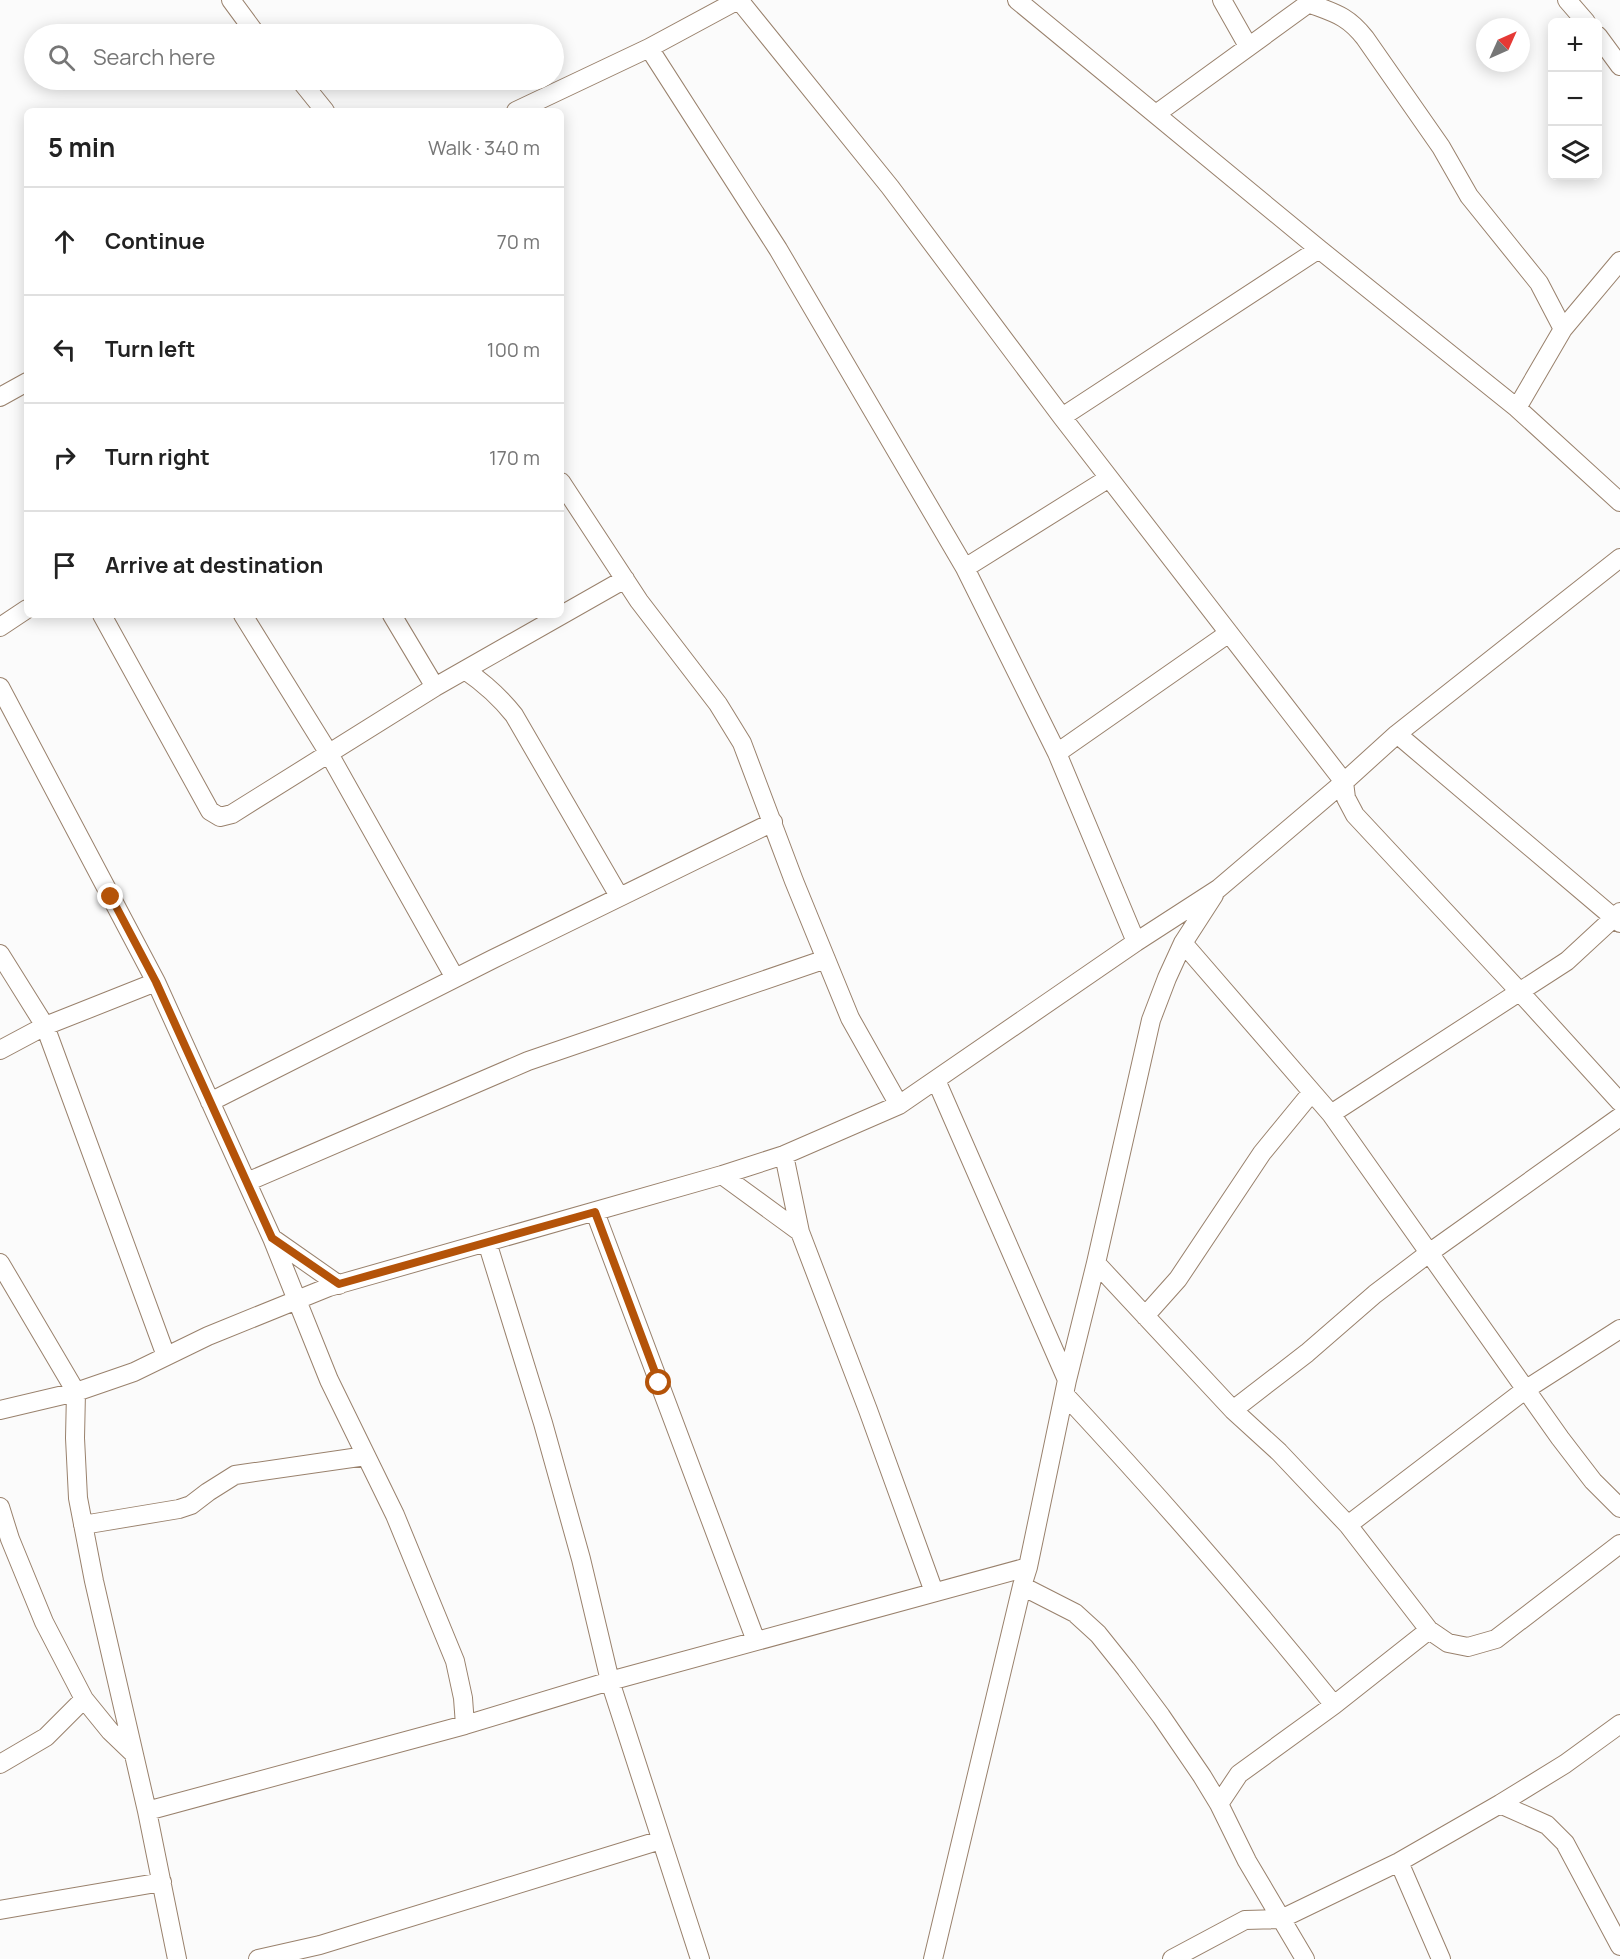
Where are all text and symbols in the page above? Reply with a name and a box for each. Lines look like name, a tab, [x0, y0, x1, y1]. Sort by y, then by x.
north arrow	[1476, 18, 1530, 72]
map controls	[1548, 18, 1602, 180]
button: +	[1548, 18, 1602, 72]
search box	[24, 24, 564, 90]
icon: search	[45, 41, 78, 74]
text: Search here	[93, 42, 215, 72]
button: −	[1548, 72, 1602, 126]
button: layers	[1548, 126, 1602, 180]
text: 5 min	[48, 129, 115, 165]
text: Walk · 340 m	[428, 134, 540, 161]
icon: ahead	[48, 225, 81, 258]
text: Continue	[105, 226, 205, 256]
text: 70 m	[497, 228, 540, 255]
icon: left	[48, 333, 81, 366]
text: Turn left	[105, 334, 195, 364]
text: 100 m	[487, 336, 540, 363]
icon: right	[48, 441, 81, 474]
text: Turn right	[105, 442, 210, 472]
text: 170 m	[489, 444, 540, 471]
icon: arrive	[48, 549, 81, 582]
text: Arrive at destination	[105, 550, 323, 580]
route end	[97, 883, 123, 909]
route start	[645, 1369, 671, 1395]

